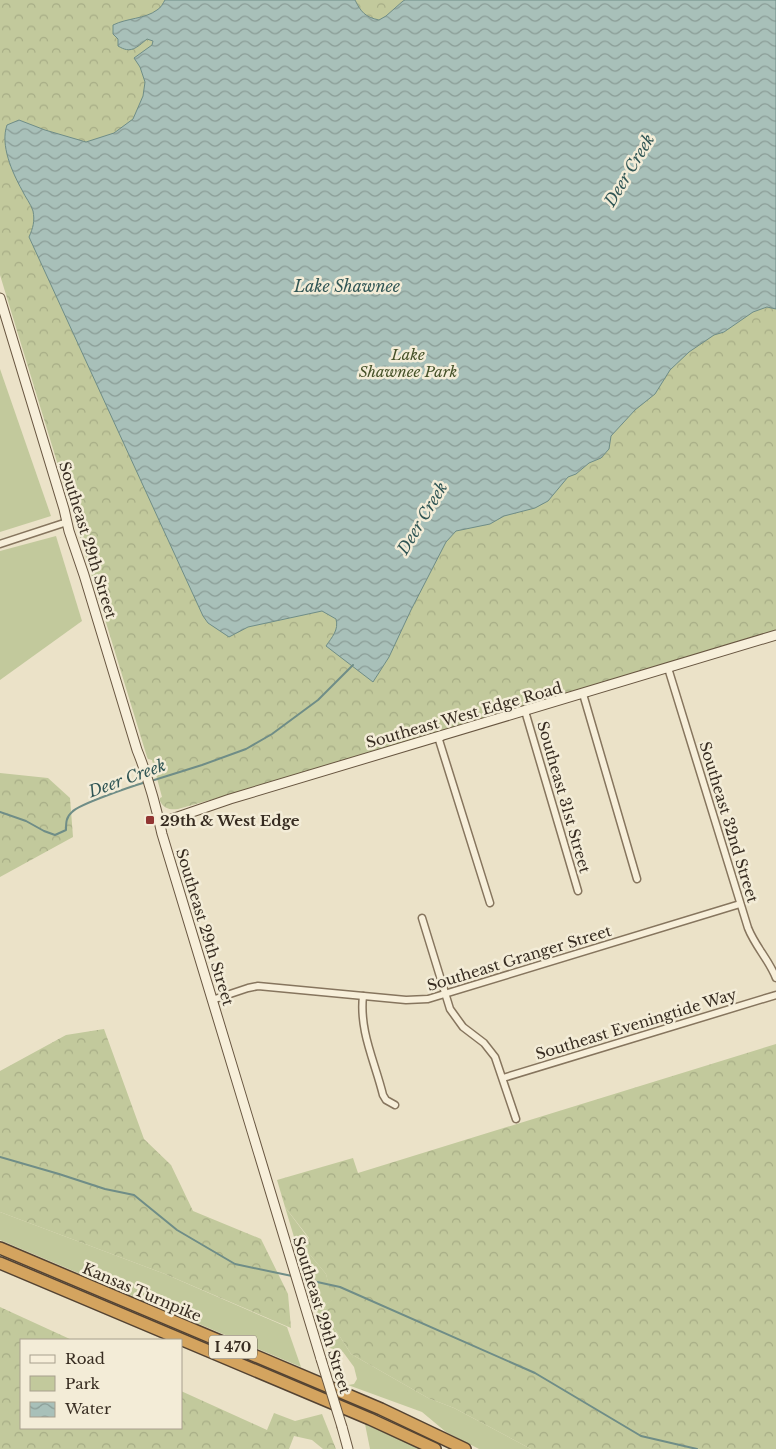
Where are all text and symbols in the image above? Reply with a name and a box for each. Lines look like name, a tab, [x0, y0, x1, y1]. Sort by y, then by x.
water label: Deer Creek	[599, 130, 658, 211]
water label: Lake Shawnee	[293, 276, 401, 296]
park label: Lake Shawnee Park	[359, 345, 457, 381]
street label: Southeast 29th Street	[55, 459, 121, 621]
water label: Deer Creek	[392, 478, 451, 559]
street label: Southeast West Edge Road	[364, 678, 564, 752]
street label: Southeast 31st Street	[533, 719, 595, 875]
street label: Southeast 32nd Street	[695, 739, 763, 905]
water label: Deer Creek	[85, 755, 168, 802]
place label: 29th & West Edge	[160, 811, 300, 830]
marker: 29th & West Edge	[144, 814, 156, 826]
street label: Southeast 29th Street	[172, 846, 238, 1008]
street label: Southeast Granger Street	[425, 921, 614, 995]
street label: Southeast Eveningtide Way	[533, 984, 739, 1064]
street label: Southeast 29th Street	[289, 1234, 355, 1396]
street label: Kansas Turnpike	[80, 1258, 204, 1326]
road number: I 470	[209, 1335, 257, 1358]
legend	[20, 1339, 182, 1429]
text: Road	[65, 1349, 105, 1368]
text: Park	[65, 1374, 101, 1393]
text: Water	[64, 1399, 112, 1418]

